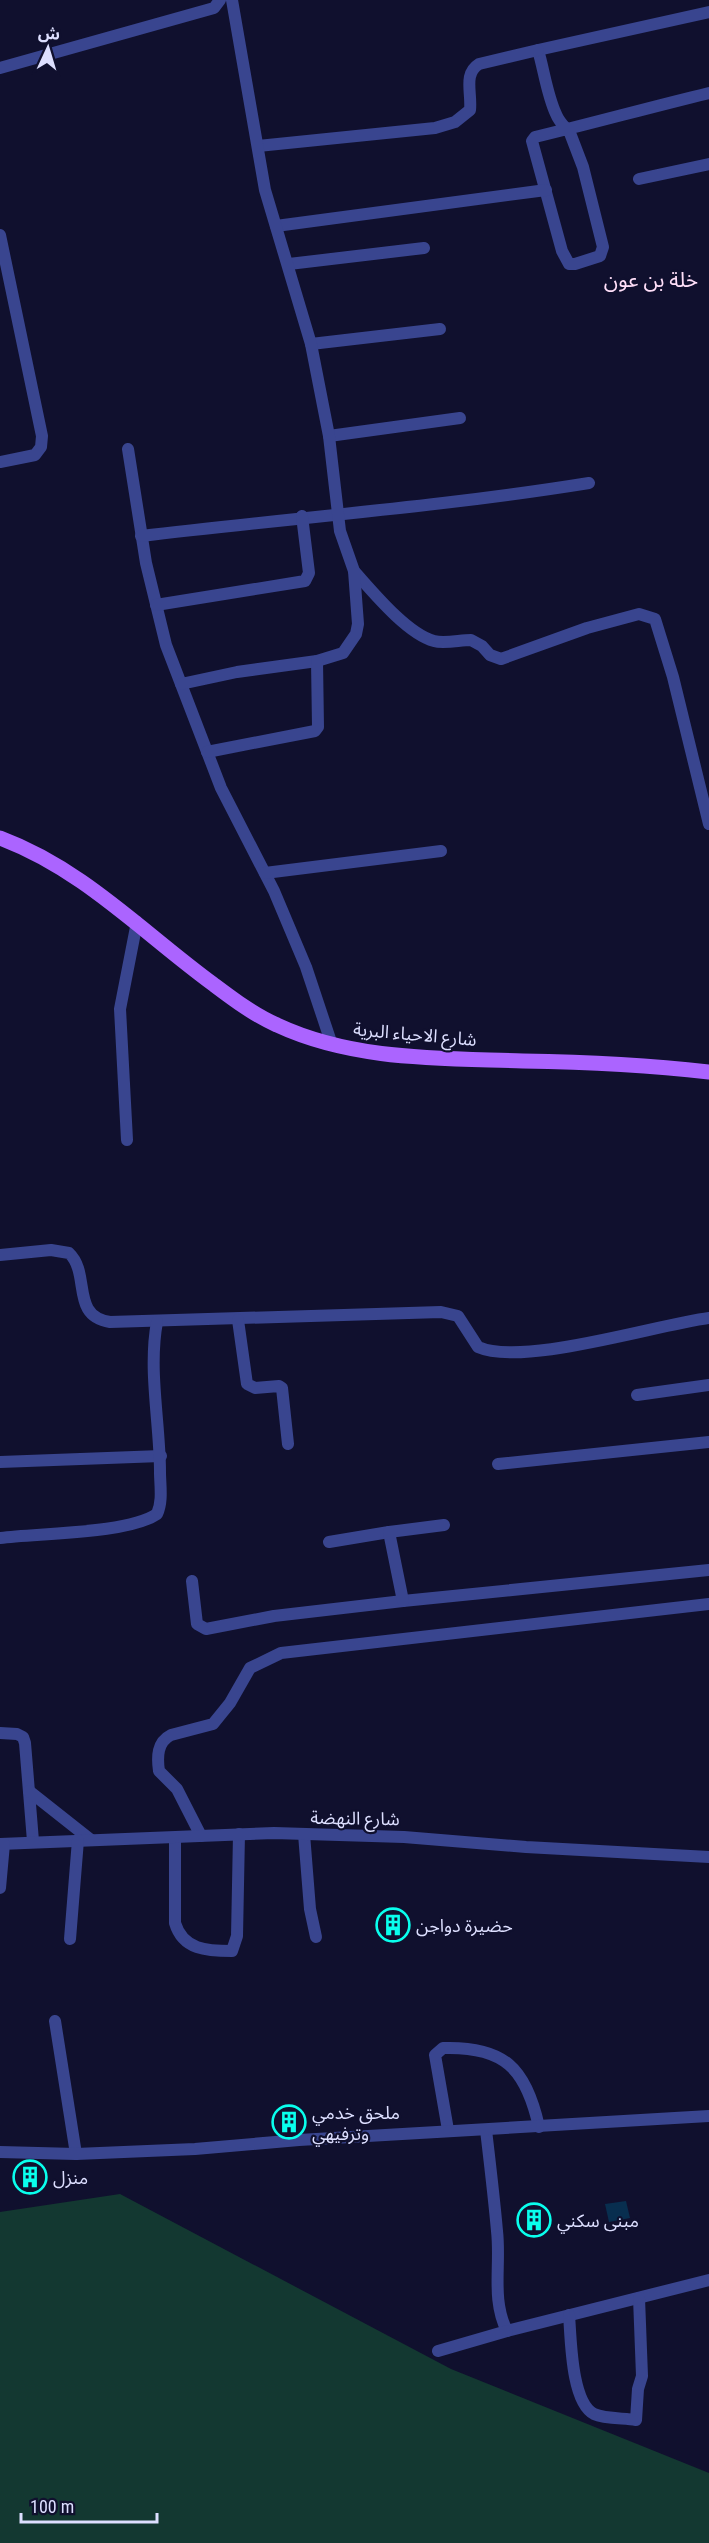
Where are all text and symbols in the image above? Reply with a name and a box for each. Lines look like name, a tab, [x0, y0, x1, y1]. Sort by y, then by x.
north arrow	[18, 18, 78, 78]
text: ش	[37, 23, 61, 44]
district label: خلة بن عون	[604, 268, 698, 292]
street label: شارع الاحياء البرية	[352, 1018, 478, 1054]
street label: شارع النهضة	[310, 1807, 400, 1833]
building icon: حضيرة دواجن	[375, 1907, 411, 1943]
place label: حضيرة دواجن	[416, 1915, 513, 1937]
place label: ملحق خدمي وترفيهي	[312, 2102, 400, 2147]
building icon: ملحق خدمي وترفيهي	[271, 2104, 307, 2140]
building icon: منزل	[12, 2159, 48, 2195]
place label: منزل	[53, 2167, 88, 2189]
building icon: مبنى سكني	[516, 2202, 552, 2238]
place label: مبنى سكني	[557, 2210, 639, 2234]
scale bar	[21, 2486, 158, 2524]
text: 100 m	[30, 2496, 74, 2517]

